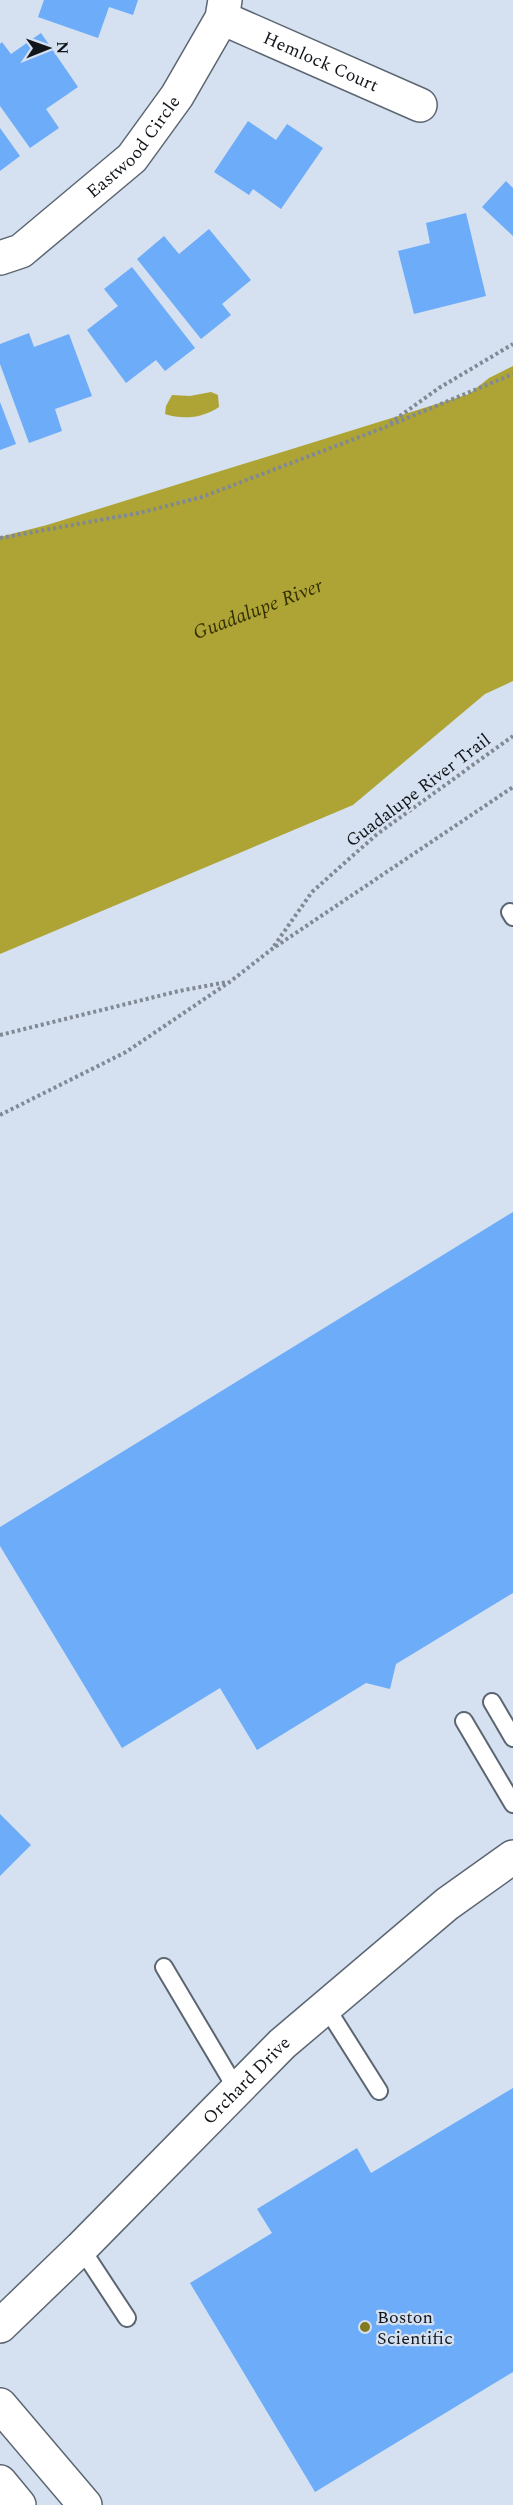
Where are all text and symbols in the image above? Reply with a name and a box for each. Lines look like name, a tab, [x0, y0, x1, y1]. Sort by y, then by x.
north arrow	[18, 18, 78, 78]
street label: Hemlock Court	[259, 25, 383, 99]
text: N	[50, 41, 74, 54]
street label: Eastwood Circle	[80, 90, 187, 205]
water label: Guadalupe River	[189, 570, 328, 648]
street label: Guadalupe River Trail	[340, 727, 497, 854]
street label: Orchard Drive	[197, 2030, 296, 2131]
place label: Boston Scientific	[377, 2304, 453, 2352]
marker: Boston Scientific	[358, 2320, 372, 2334]

